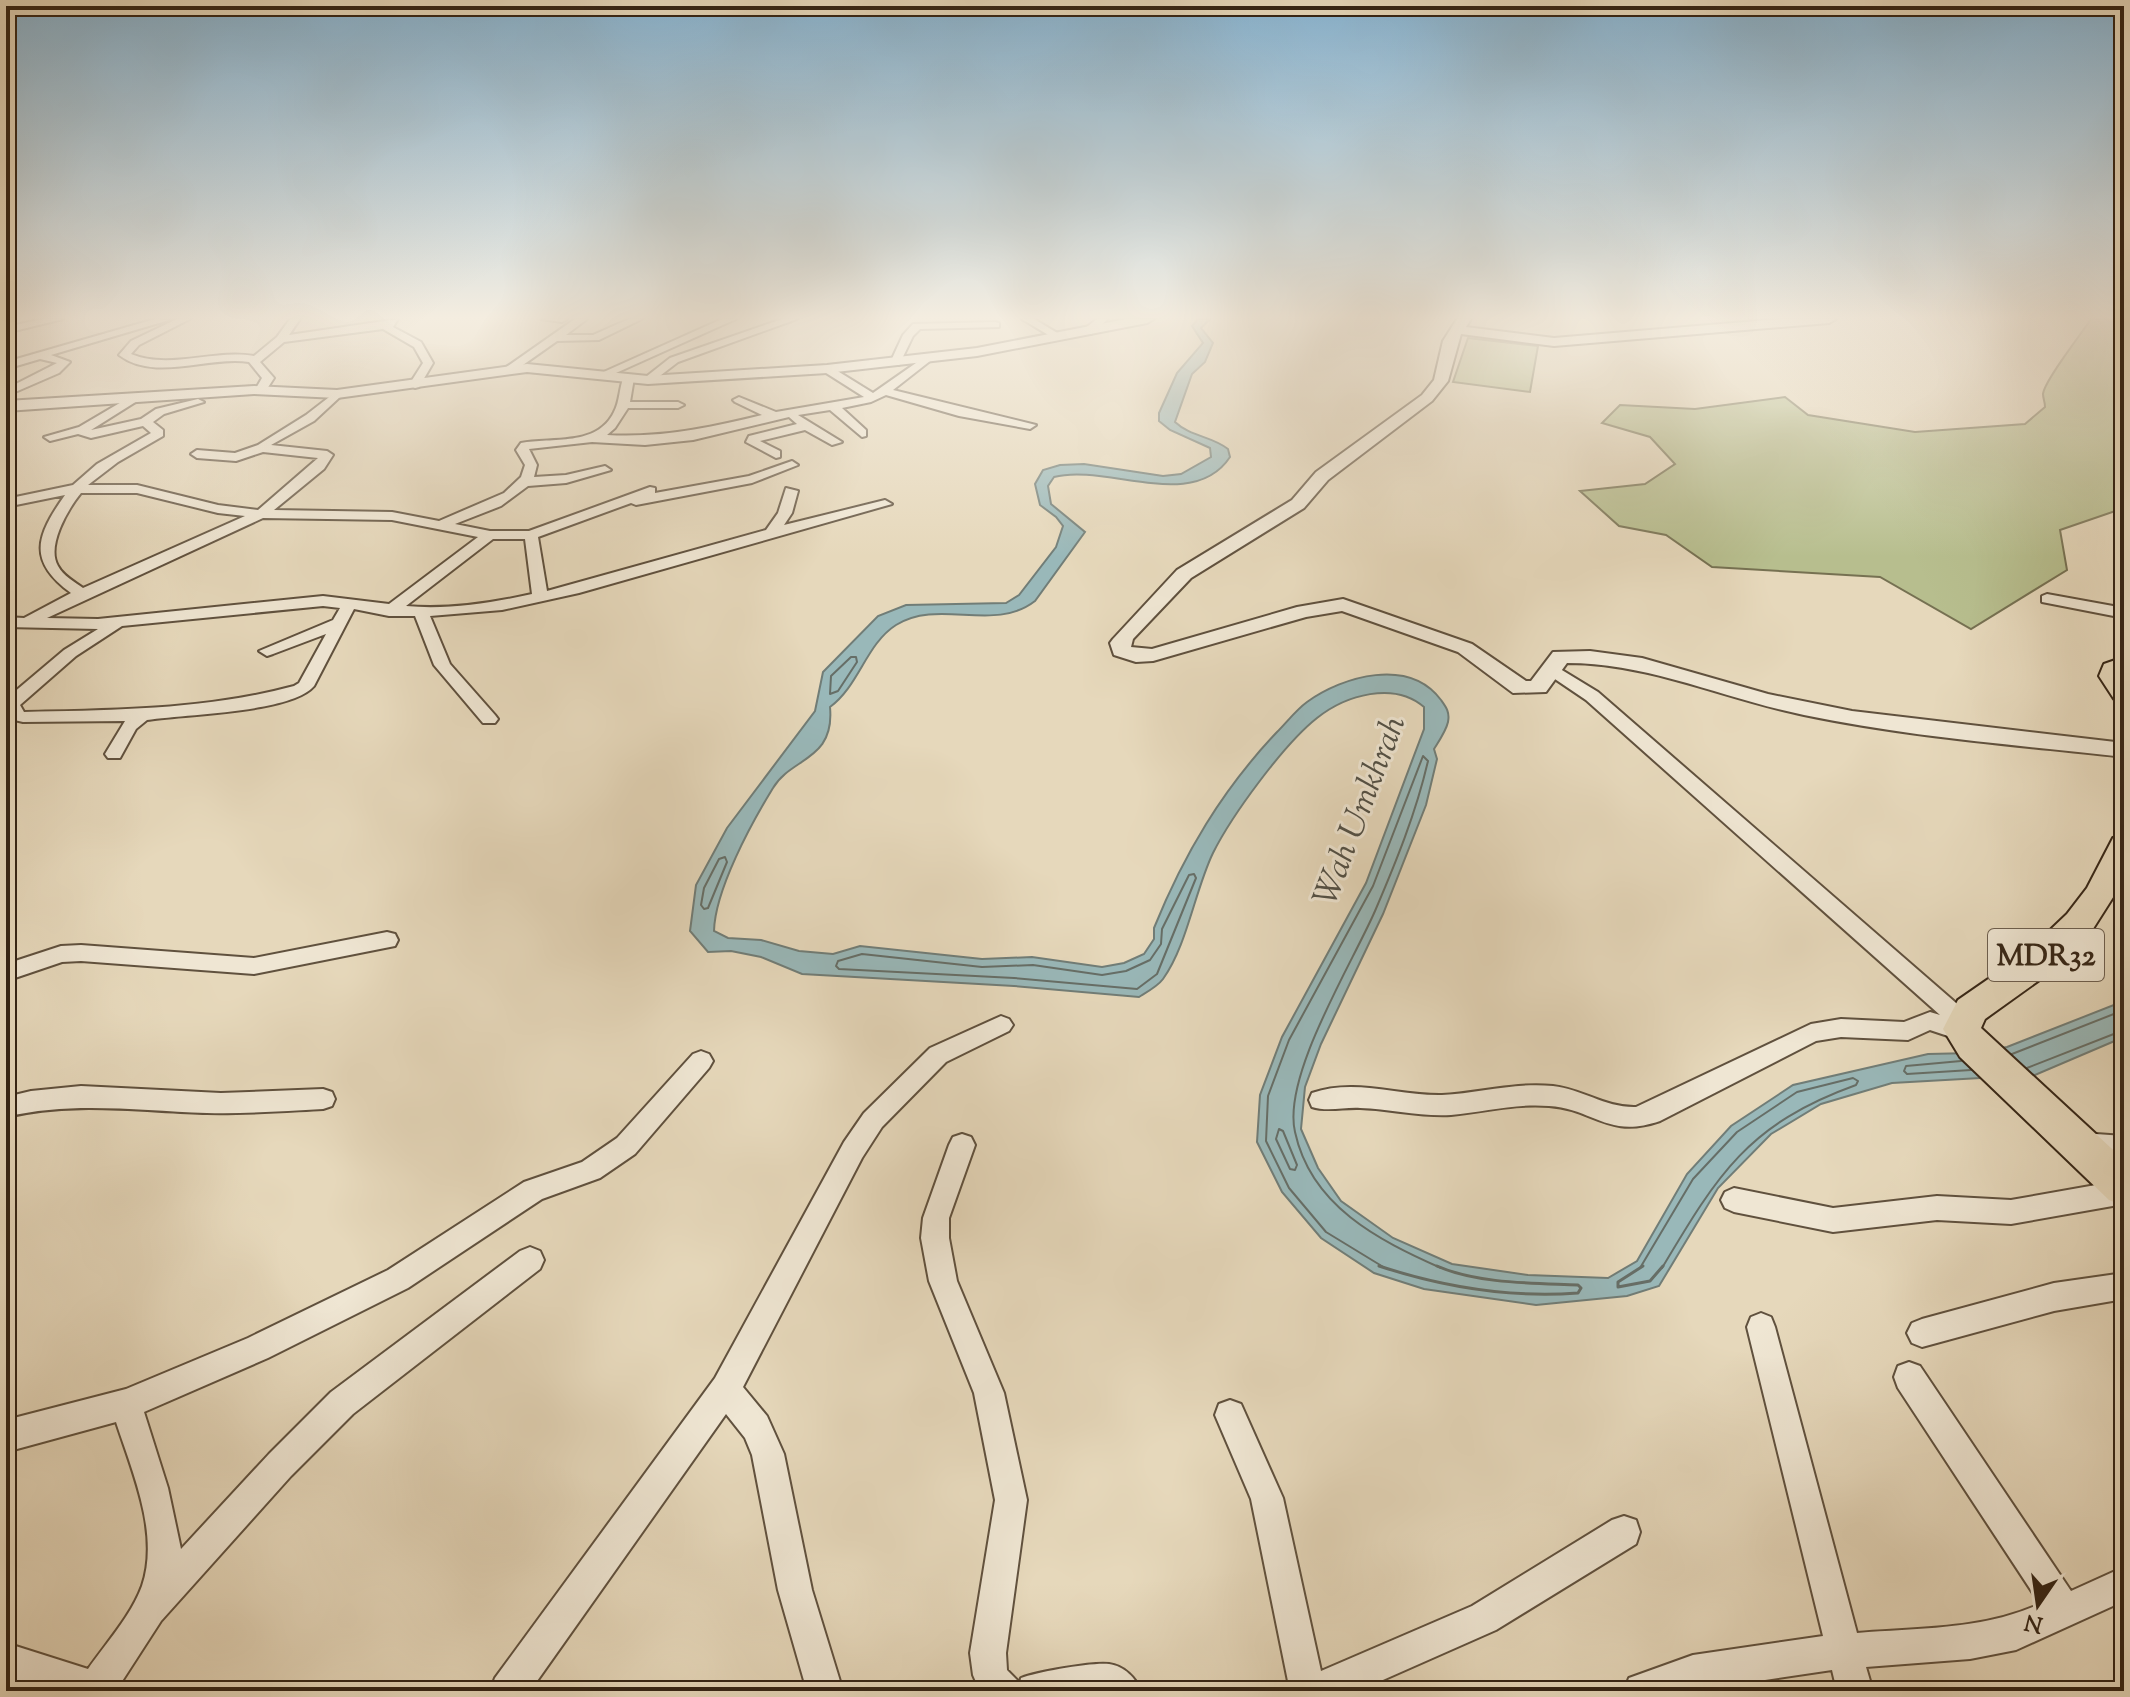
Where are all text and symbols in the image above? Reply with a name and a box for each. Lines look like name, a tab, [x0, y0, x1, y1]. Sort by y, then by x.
water label: Wah Umkhrah	[1302, 708, 1420, 914]
road number: MDR32	[1988, 929, 2104, 981]
north arrow	[1998, 1565, 2078, 1645]
text: N	[2022, 1604, 2046, 1639]

